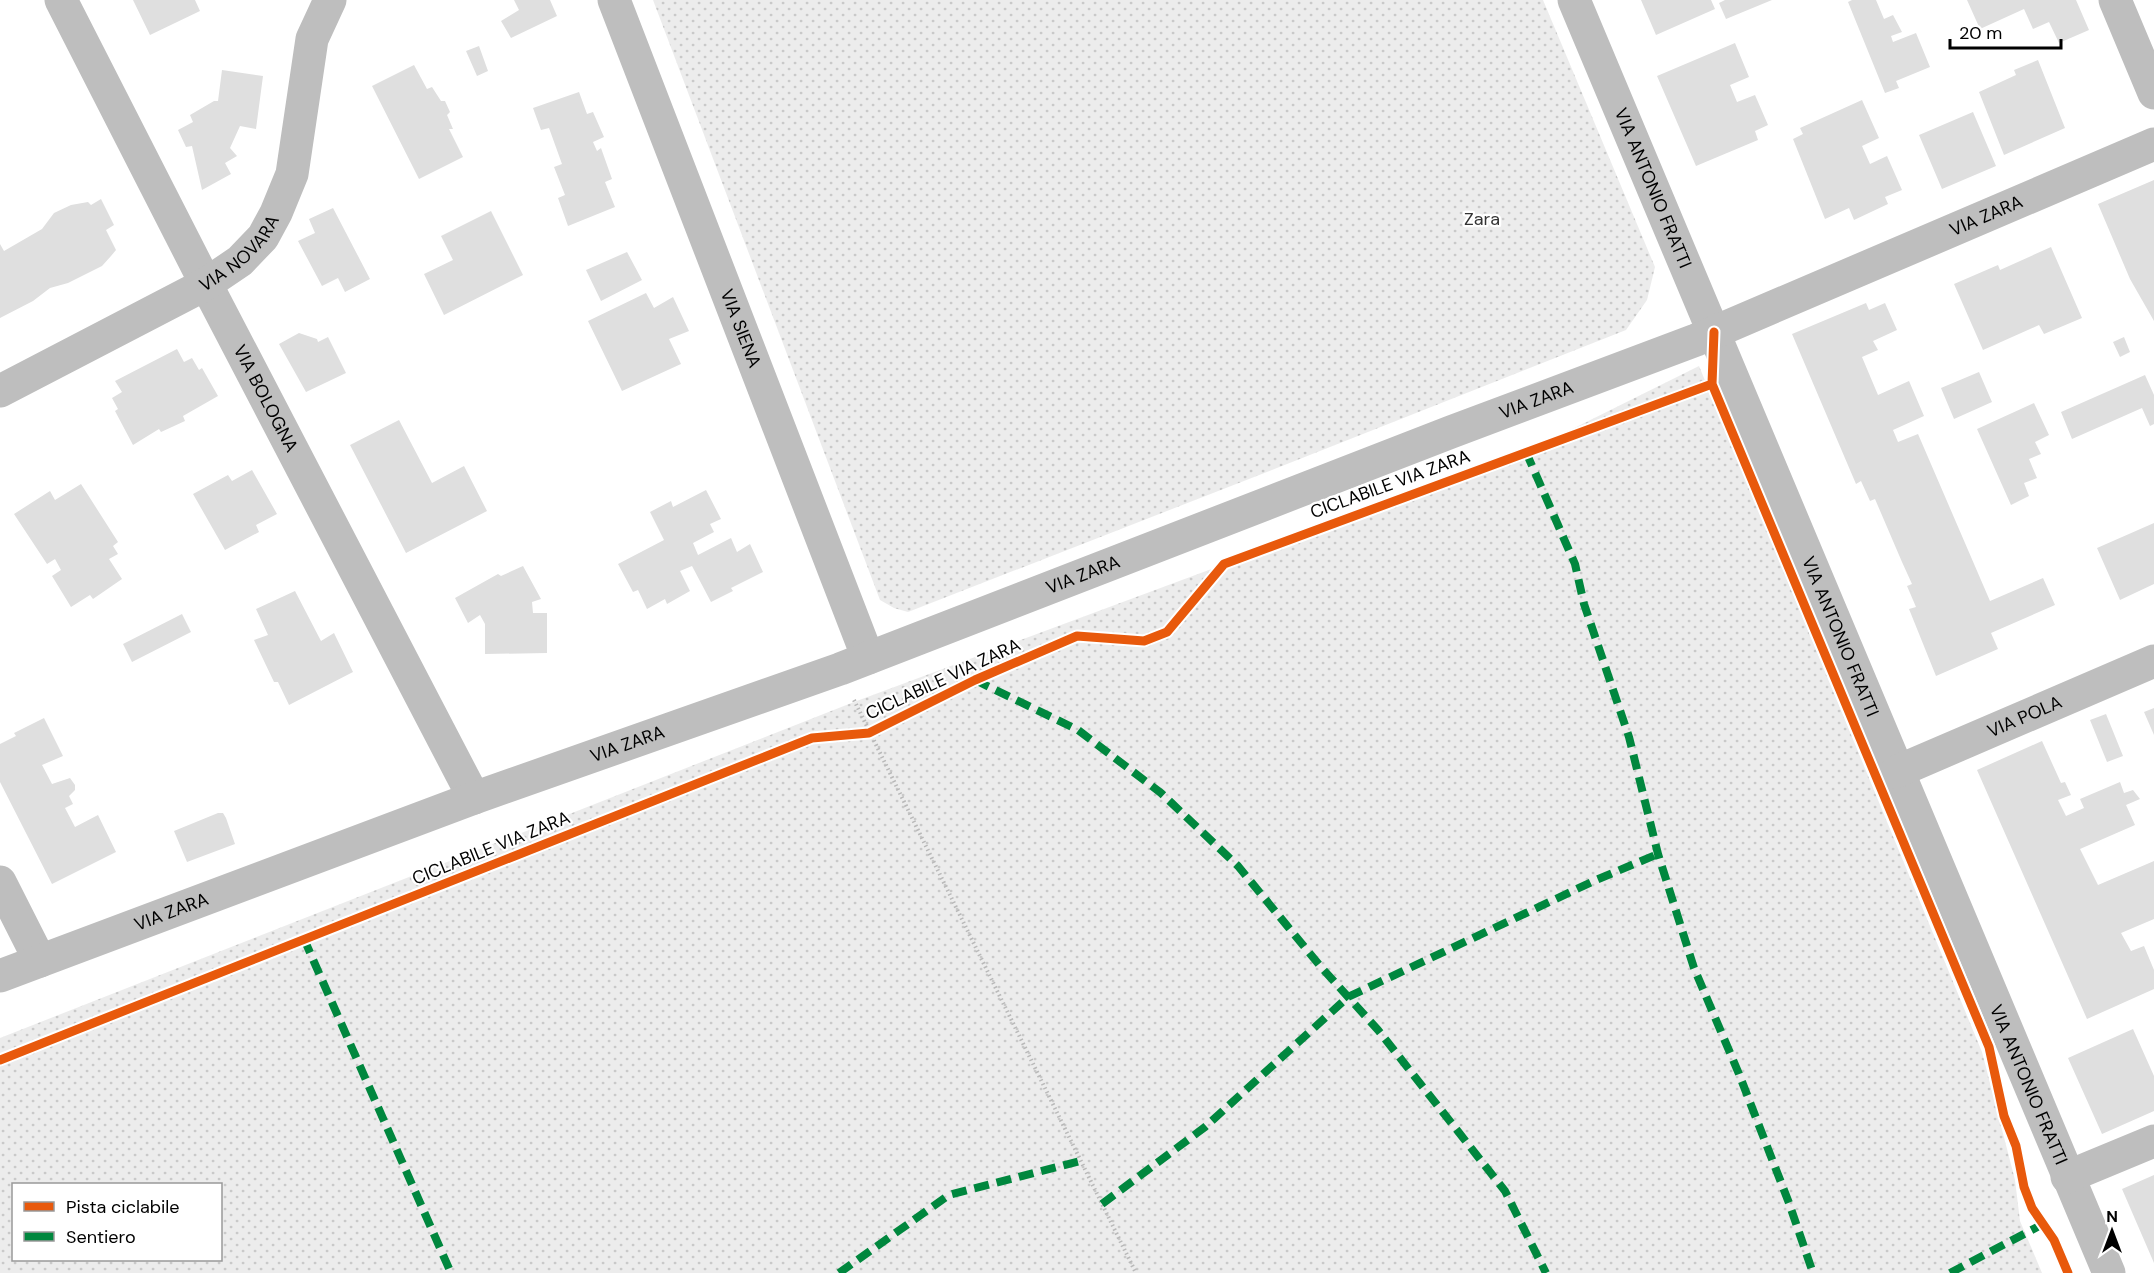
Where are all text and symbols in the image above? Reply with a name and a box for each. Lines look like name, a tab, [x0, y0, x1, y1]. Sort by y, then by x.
scale bar	[1950, 12, 2061, 50]
text: 20 m	[1959, 21, 2002, 45]
street label: VIA ANTONIO FRATTI	[1609, 104, 1697, 272]
street label: VIA ZARA	[1946, 190, 2026, 242]
park label: Zara	[1464, 207, 1500, 231]
street label: VIA NOVARA	[195, 211, 285, 297]
street label: VIA SIENA	[715, 286, 767, 371]
street label: VIA BOLOGNA	[228, 341, 304, 456]
street label: VIA ZARA	[1496, 375, 1577, 425]
street label: CICLABILE VIA ZARA	[1307, 444, 1473, 524]
street label: VIA ZARA	[1043, 550, 1123, 600]
street label: VIA ANTONIO FRATTI	[1796, 553, 1884, 720]
street label: CICLABILE VIA ZARA	[862, 633, 1024, 725]
street label: VIA POLA	[1984, 690, 2066, 743]
street label: VIA ZARA	[587, 720, 668, 768]
street label: CICLABILE VIA ZARA	[408, 805, 574, 891]
street label: VIA ZARA	[131, 887, 212, 937]
street label: VIA ANTONIO FRATTI	[1984, 1001, 2073, 1168]
legend	[12, 1183, 222, 1261]
text: Pista ciclabile	[66, 1195, 180, 1219]
north arrow	[2082, 1201, 2142, 1261]
text: N	[2106, 1206, 2118, 1227]
text: Sentiero	[66, 1225, 136, 1249]

